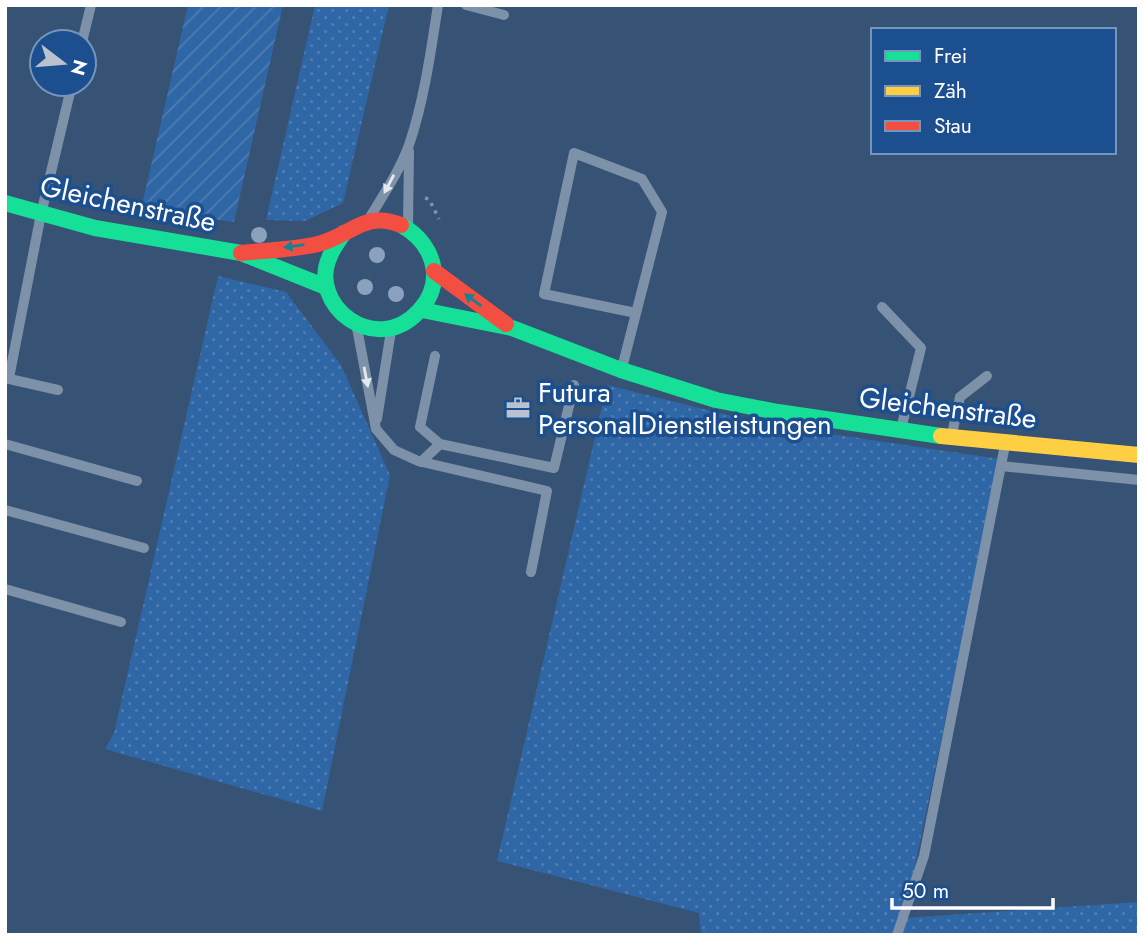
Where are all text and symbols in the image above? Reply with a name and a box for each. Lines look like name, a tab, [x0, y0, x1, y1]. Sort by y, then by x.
north arrow	[28, 28, 98, 98]
legend	[871, 28, 1116, 154]
text: Frei	[934, 41, 967, 71]
text: N	[64, 57, 94, 79]
text: Zäh	[934, 76, 967, 106]
text: Stau	[934, 111, 972, 141]
street label: Gleichenstraße	[36, 165, 220, 243]
one-way arrow	[384, 174, 395, 194]
one-way arrow	[282, 241, 304, 252]
one-way arrow	[464, 293, 482, 307]
one-way arrow	[361, 366, 372, 388]
place label: Futura PersonalDienstleistungen	[538, 372, 832, 445]
street label: Gleichenstraße	[857, 377, 1039, 439]
office icon: Futura PersonalDienstleistungen	[504, 394, 532, 422]
scale bar	[892, 866, 1053, 910]
text: 50 m	[902, 876, 949, 906]

